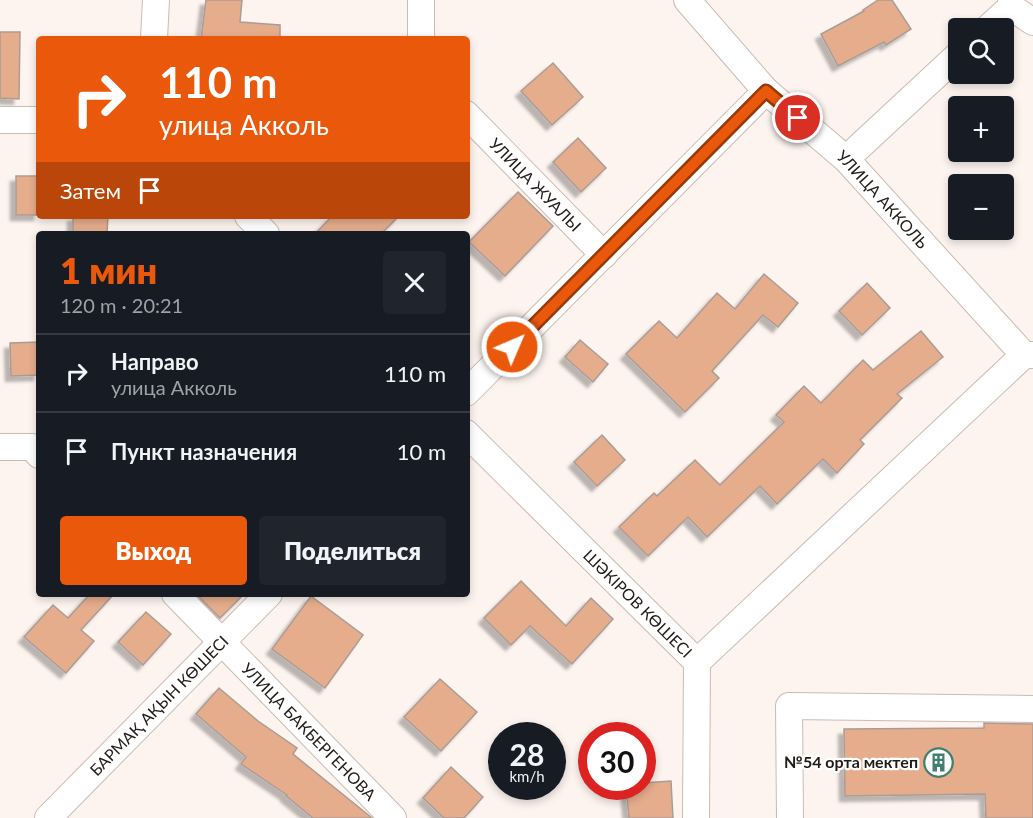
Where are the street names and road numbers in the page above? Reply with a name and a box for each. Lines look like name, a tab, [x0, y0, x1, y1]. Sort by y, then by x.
street label: УЛИЦА ЖУАЛЫ	[486, 134, 585, 235]
street label: УЛИЦА АККОЛЬ	[834, 146, 933, 252]
street label: ШӘКІРОВ КӨШЕСІ	[580, 545, 697, 661]
street label: БАРМАҚ АҚЫН КӨШЕСІ	[86, 631, 232, 779]
street label: УЛИЦА БАКБЕРГЕНОВА	[238, 659, 380, 804]

